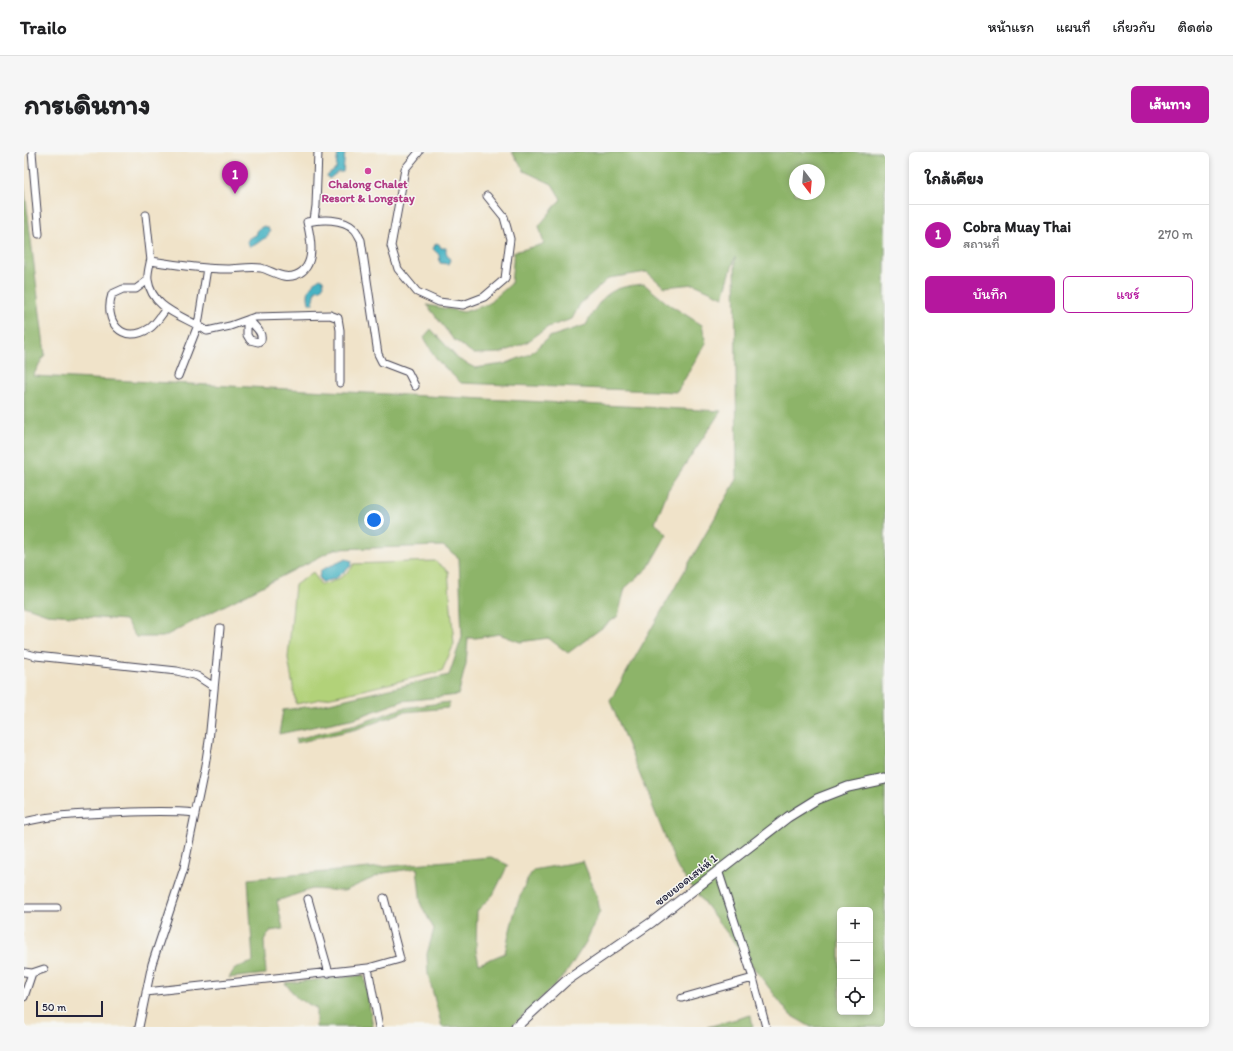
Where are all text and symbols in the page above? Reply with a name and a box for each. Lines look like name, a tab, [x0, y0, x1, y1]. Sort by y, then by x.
text: Trailo	[20, 16, 67, 39]
text: หน้าแรก	[988, 19, 1034, 36]
text: แผนที่	[1056, 19, 1091, 36]
text: เกี่ยวกับ	[1113, 19, 1156, 36]
text: ติดต่อ	[1178, 19, 1213, 36]
button: เส้นทาง	[1131, 86, 1209, 123]
text: การเดินทาง	[24, 87, 150, 121]
pin: 1	[222, 161, 248, 194]
north arrow	[789, 164, 825, 200]
marker: Chalong Chalet Resort & Longstay	[363, 166, 373, 176]
text: ใกล้เคียง	[925, 168, 984, 188]
place label: Chalong Chalet Resort & Longstay	[321, 177, 415, 206]
text: Cobra Muay Thai	[963, 218, 1071, 236]
text: 1	[935, 227, 941, 242]
text: 270 m	[1158, 227, 1193, 242]
text: สถานที่	[963, 236, 999, 251]
button: บันทึก	[925, 276, 1055, 313]
button: แชร์	[1063, 276, 1193, 313]
your location	[364, 510, 384, 530]
street label: ซอยยอดเสน่ห์ 1	[652, 851, 720, 909]
map controls	[837, 907, 873, 1015]
button: +	[837, 907, 873, 943]
button: −	[837, 943, 873, 979]
button: locate	[837, 979, 873, 1015]
scale bar	[36, 999, 103, 1018]
text: 50 m	[42, 1001, 66, 1014]

